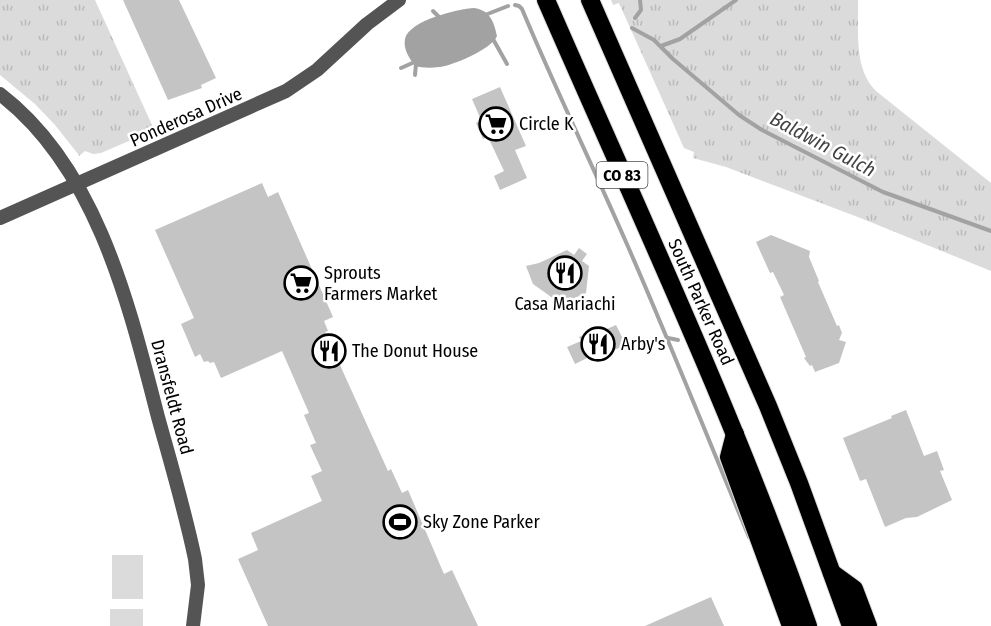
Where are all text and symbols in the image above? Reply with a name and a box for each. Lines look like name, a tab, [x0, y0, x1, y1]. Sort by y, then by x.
street label: Ponderosa Drive	[127, 82, 246, 152]
supermarket icon: Circle K	[478, 106, 514, 142]
water label: Baldwin Gulch	[766, 106, 880, 182]
place label: Circle K	[519, 113, 574, 135]
road number: CO 83	[596, 162, 648, 188]
street label: South Parker Road	[663, 235, 739, 369]
restaurant icon: Casa Mariachi	[547, 255, 583, 291]
place label: Sprouts Farmers Market	[324, 262, 438, 305]
supermarket icon: Sprouts Farmers Market	[283, 265, 319, 301]
place label: Casa Mariachi	[514, 293, 616, 315]
restaurant icon: Arby's	[580, 326, 616, 362]
restaurant icon: The Donut House	[311, 333, 347, 369]
place label: Arby's	[621, 333, 666, 355]
street label: Dransfeldt Road	[146, 337, 198, 457]
place label: The Donut House	[352, 340, 478, 362]
sports icon: Sky Zone Parker	[382, 504, 418, 540]
place label: Sky Zone Parker	[423, 511, 540, 533]

